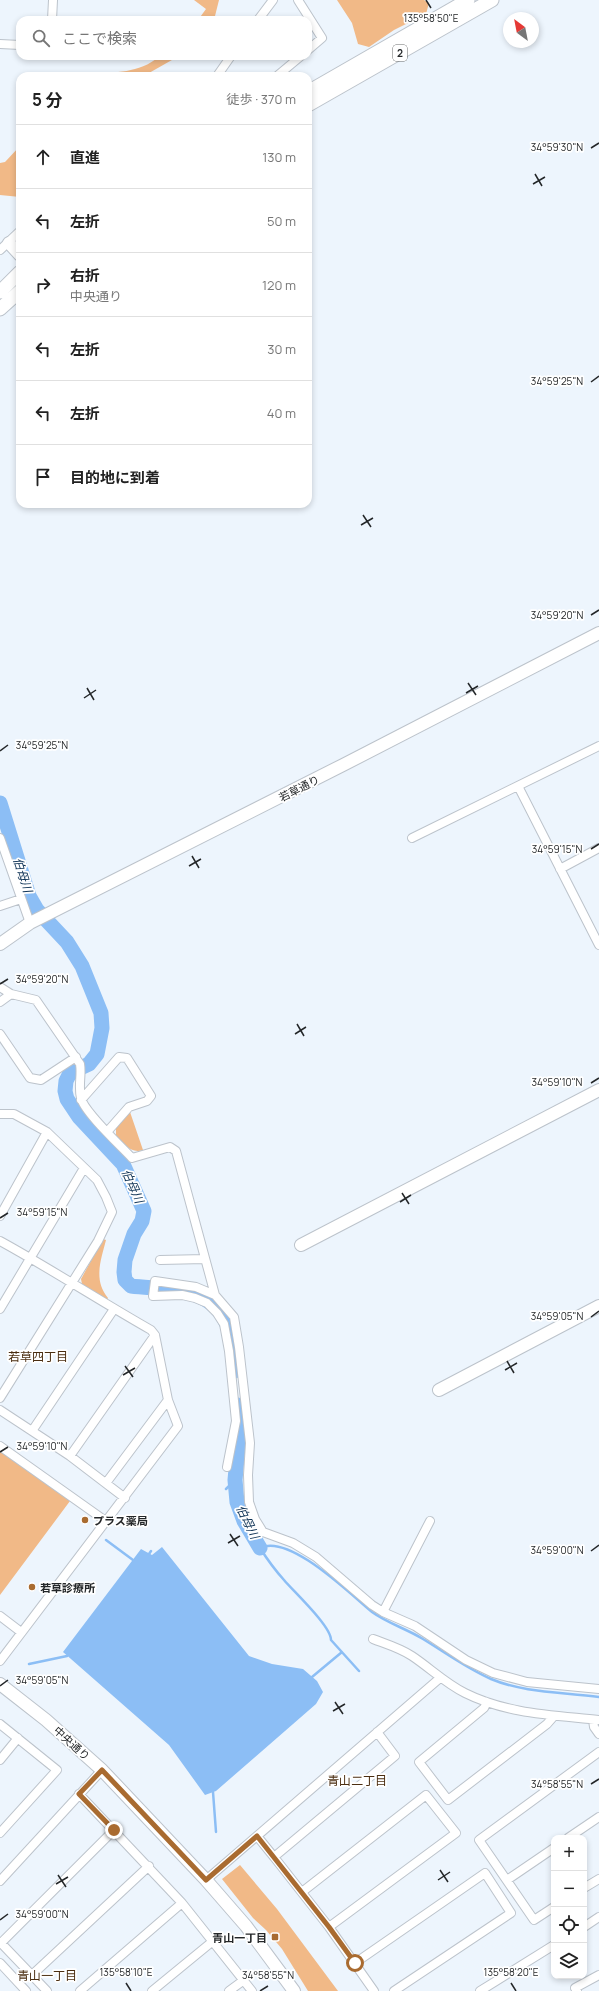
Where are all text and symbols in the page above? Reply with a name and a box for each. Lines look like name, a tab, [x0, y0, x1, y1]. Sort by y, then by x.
text: 135°58'50"E	[404, 11, 459, 25]
north arrow	[503, 12, 539, 48]
search box	[16, 16, 312, 60]
icon: search	[30, 27, 52, 49]
text: ここで検索	[62, 28, 137, 49]
road number: 2	[393, 45, 407, 61]
text: 5 分	[32, 88, 62, 111]
text: 徒歩 · 370 m	[227, 90, 296, 108]
text: 34°59'30"N	[531, 140, 583, 154]
icon: ahead	[32, 146, 54, 168]
text: 直進	[70, 147, 100, 168]
text: 130 m	[262, 148, 296, 166]
icon: left	[32, 210, 54, 232]
text: 左折	[70, 211, 100, 232]
text: 50 m	[267, 212, 296, 230]
text: 右折	[70, 265, 100, 286]
icon: right	[32, 274, 54, 296]
text: 120 m	[262, 276, 296, 294]
text: 中央通り	[70, 287, 122, 305]
icon: left	[32, 338, 54, 360]
text: 左折	[70, 339, 100, 360]
text: 30 m	[267, 340, 296, 358]
text: 34°59'25"N	[531, 374, 583, 388]
icon: left	[32, 402, 54, 424]
text: 左折	[70, 403, 100, 424]
text: 40 m	[267, 404, 296, 422]
icon: arrive	[32, 466, 54, 488]
text: 目的地に到着	[70, 467, 160, 488]
text: 34°59'20"N	[531, 608, 583, 622]
text: 34°59'25"N	[16, 738, 68, 752]
street label: 若草通り	[276, 771, 322, 805]
text: 34°59'15"N	[532, 842, 582, 856]
water label: 伯母川	[9, 855, 37, 897]
text: 34°59'20"N	[16, 972, 68, 986]
text: 34°59'10"N	[532, 1075, 583, 1089]
water label: 伯母川	[118, 1166, 149, 1208]
text: 34°59'15"N	[17, 1205, 67, 1219]
text: 34°59'05"N	[531, 1309, 583, 1323]
district label: 若草四丁目	[8, 1348, 68, 1365]
text: 34°59'10"N	[17, 1439, 68, 1453]
water label: 伯母川	[232, 1502, 264, 1544]
place label: プラス薬局	[93, 1513, 148, 1528]
marker: プラス薬局	[80, 1515, 90, 1525]
text: 34°59'00"N	[530, 1543, 584, 1557]
place label: 若草診療所	[40, 1580, 95, 1595]
marker: 若草診療所	[27, 1582, 37, 1592]
text: 34°59'05"N	[16, 1673, 68, 1687]
street label: 中央通り	[51, 1723, 93, 1763]
district label: 青山二丁目	[327, 1772, 387, 1789]
text: 34°58'55"N	[531, 1777, 583, 1791]
route end	[105, 1821, 123, 1839]
map controls	[551, 1835, 587, 1979]
button: +	[551, 1835, 587, 1871]
button: −	[551, 1871, 587, 1907]
text: 34°59'00"N	[15, 1907, 69, 1921]
button: locate	[551, 1907, 587, 1943]
place label: 青山一丁目	[212, 1930, 267, 1945]
marker: 青山一丁目	[270, 1932, 280, 1942]
button: layers	[551, 1943, 587, 1979]
route start	[346, 1954, 364, 1972]
text: 135°58'10"E	[99, 1965, 153, 1979]
text: 135°58'20"E	[484, 1965, 539, 1979]
district label: 青山一丁目	[17, 1967, 77, 1984]
text: 34°58'55"N	[242, 1968, 294, 1982]

